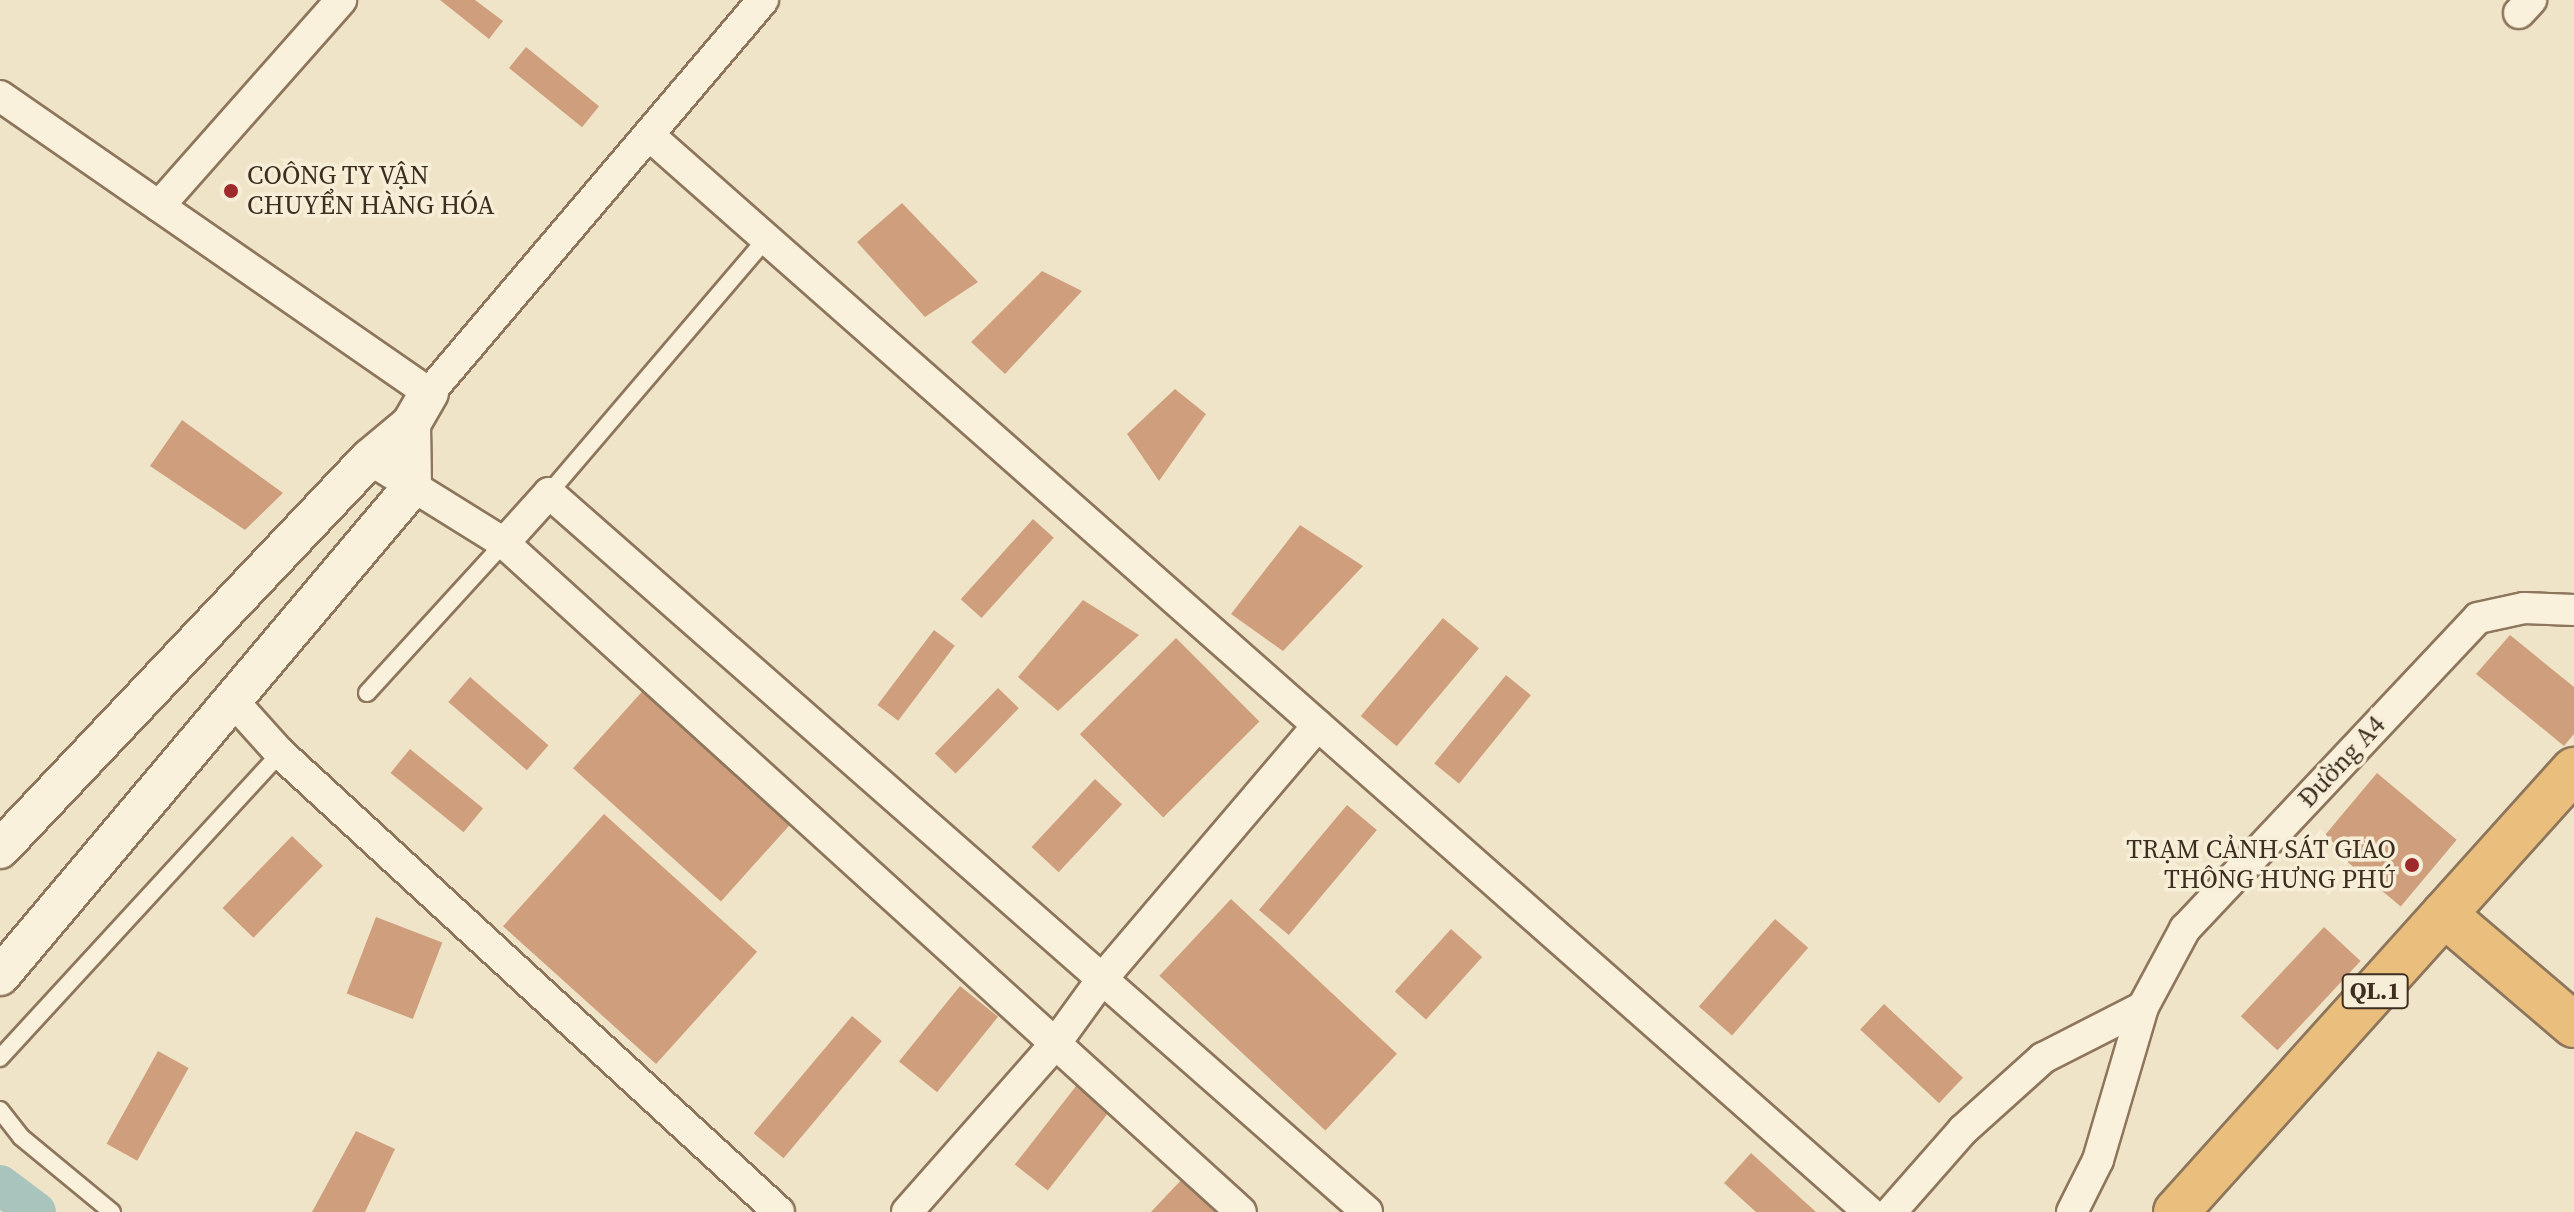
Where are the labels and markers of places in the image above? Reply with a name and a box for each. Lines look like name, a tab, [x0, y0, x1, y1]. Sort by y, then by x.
place label: COÔNG TY VẬN CHUYỂN HÀNG HÓA	[247, 160, 494, 222]
marker: COÔNG TY VẬN CHUYỂN HÀNG HÓA	[222, 182, 240, 200]
place label: TRẠM CẢNH SÁT GIAO THÔNG HƯNG PHÚ	[2126, 834, 2396, 896]
marker: TRẠM CẢNH SÁT GIAO THÔNG HƯNG PHÚ	[2403, 856, 2421, 874]

